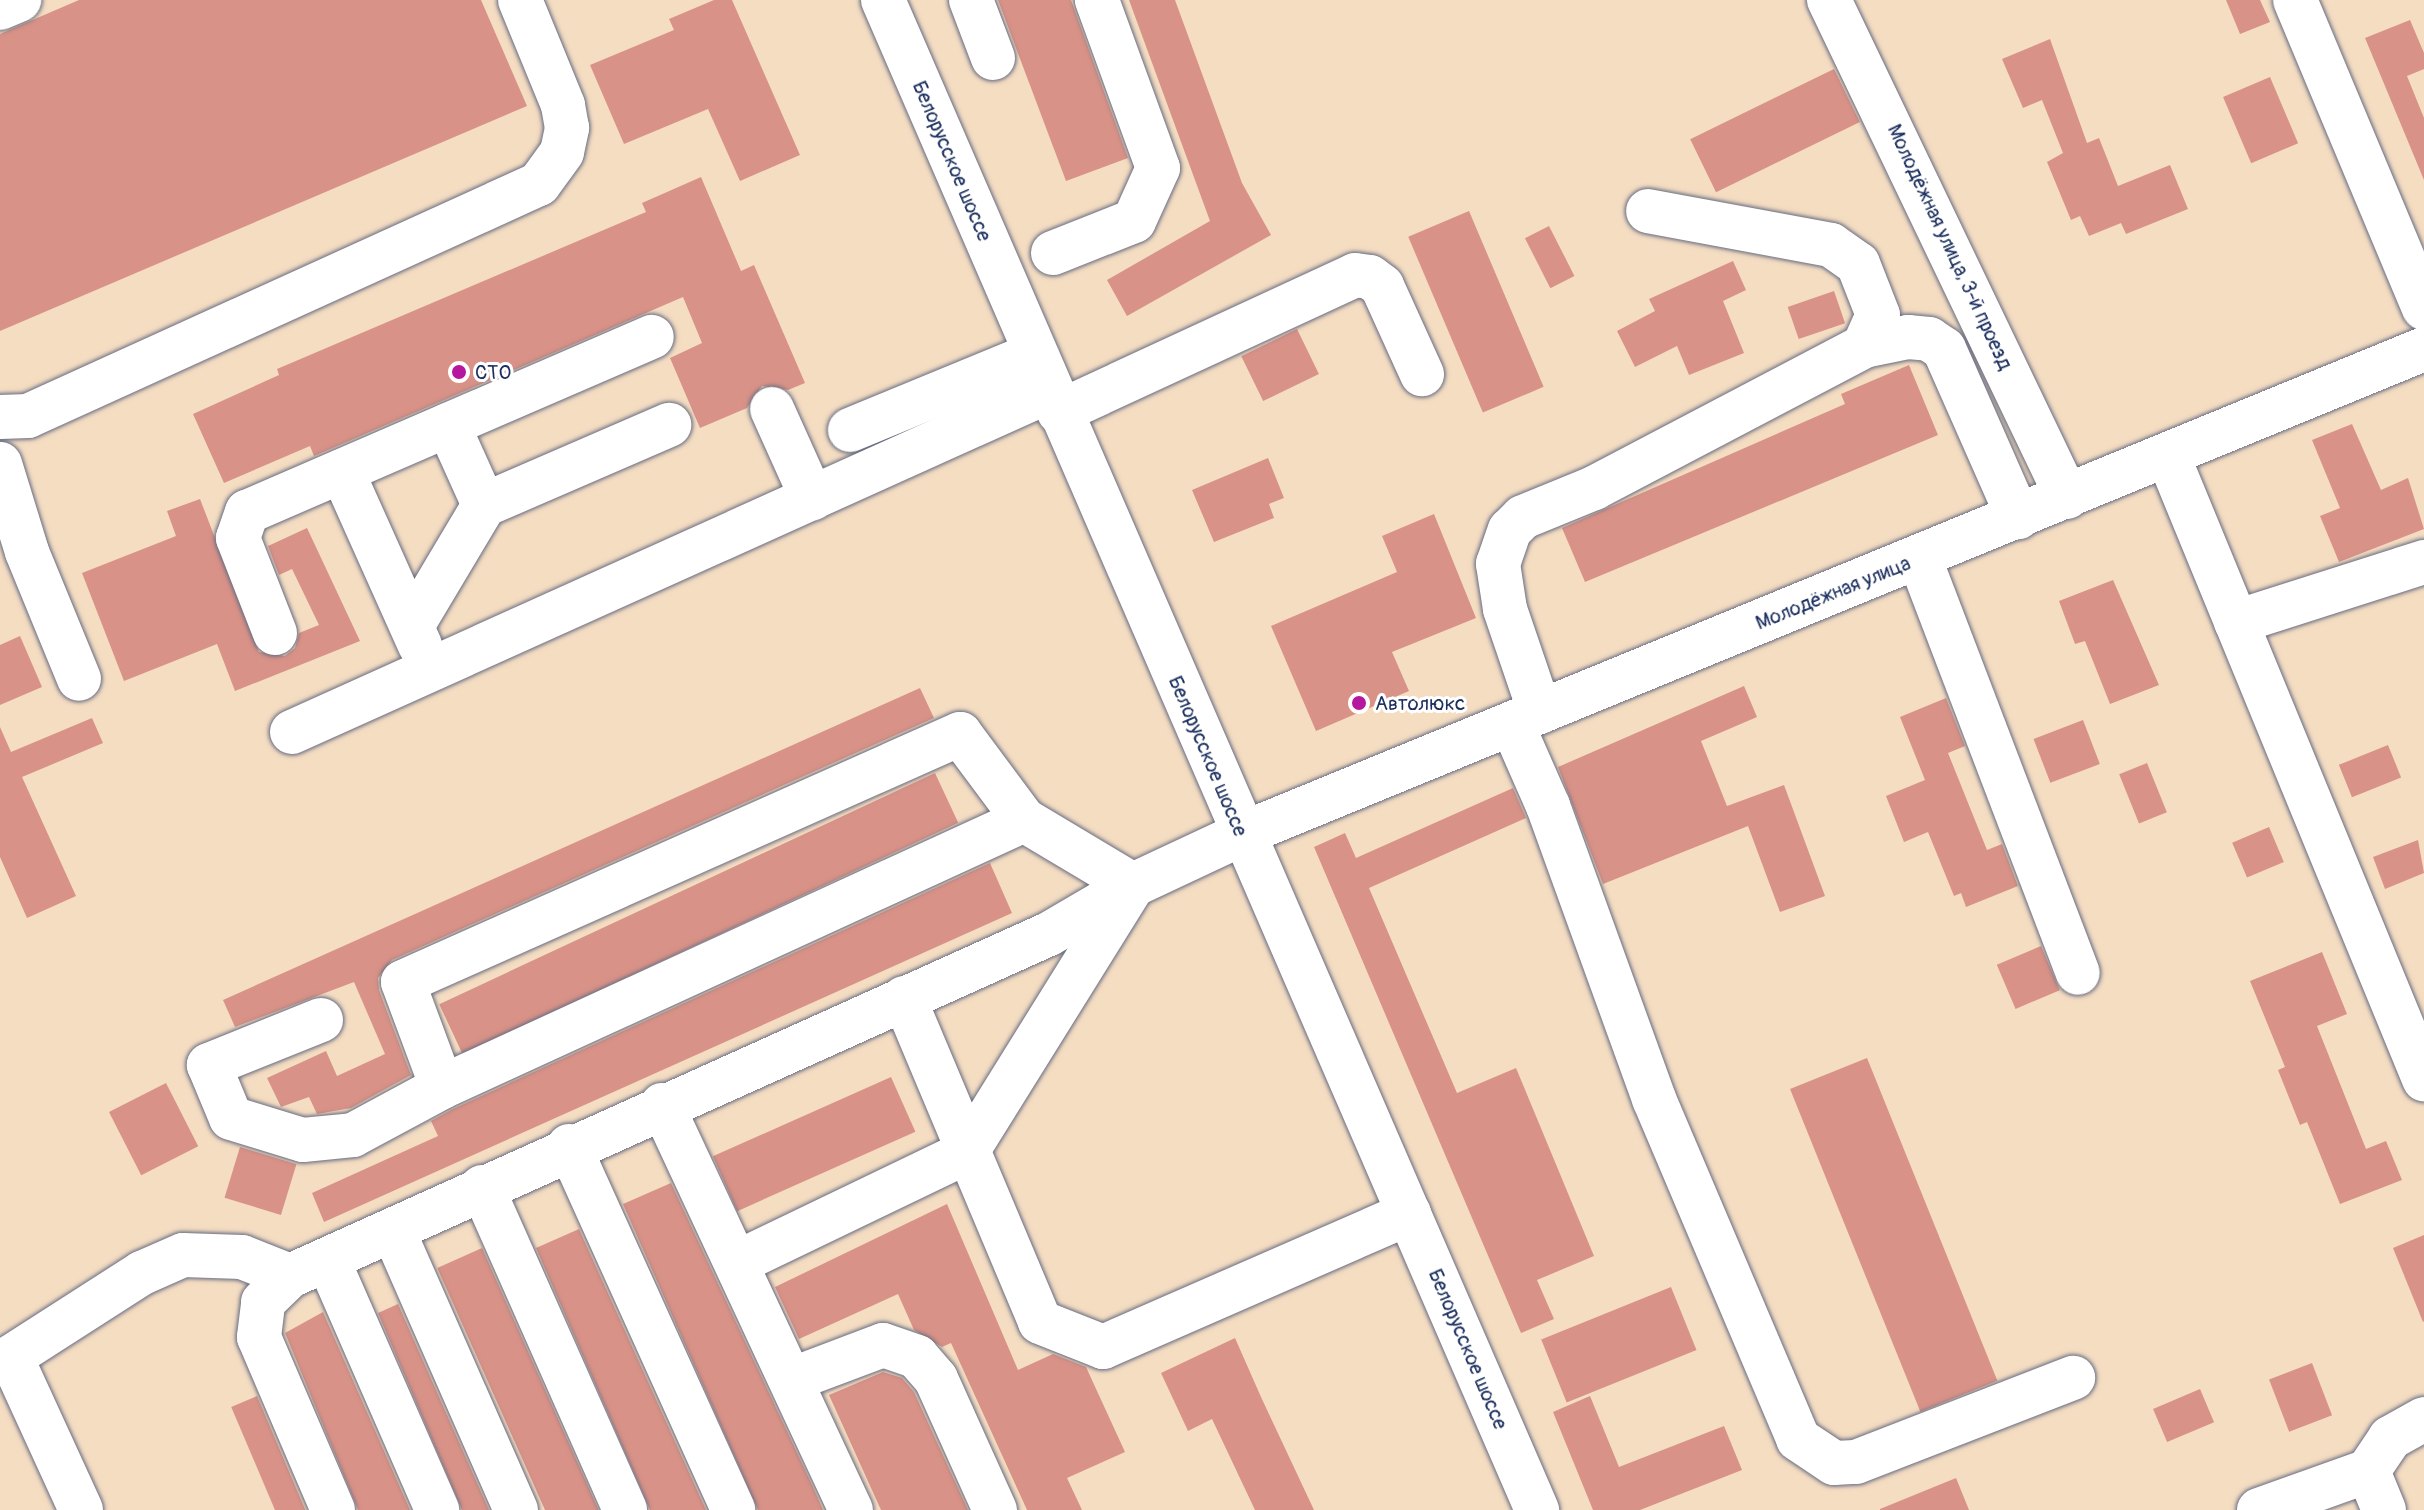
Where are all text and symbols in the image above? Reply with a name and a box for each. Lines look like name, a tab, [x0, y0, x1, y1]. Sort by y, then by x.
street label: Белорусское шоссе	[907, 77, 997, 245]
street label: Молодёжная улица, 3-й проезд	[1882, 120, 2018, 374]
place label: СТО	[475, 360, 511, 384]
marker: СТО	[450, 363, 468, 381]
street label: Молодёжная улица	[1752, 551, 1914, 635]
street label: Белорусское шоссе	[1163, 672, 1253, 840]
place label: Автолюкс	[1375, 691, 1465, 715]
marker: Автолюкс	[1350, 694, 1368, 712]
street label: Белорусское шоссе	[1423, 1265, 1513, 1433]

